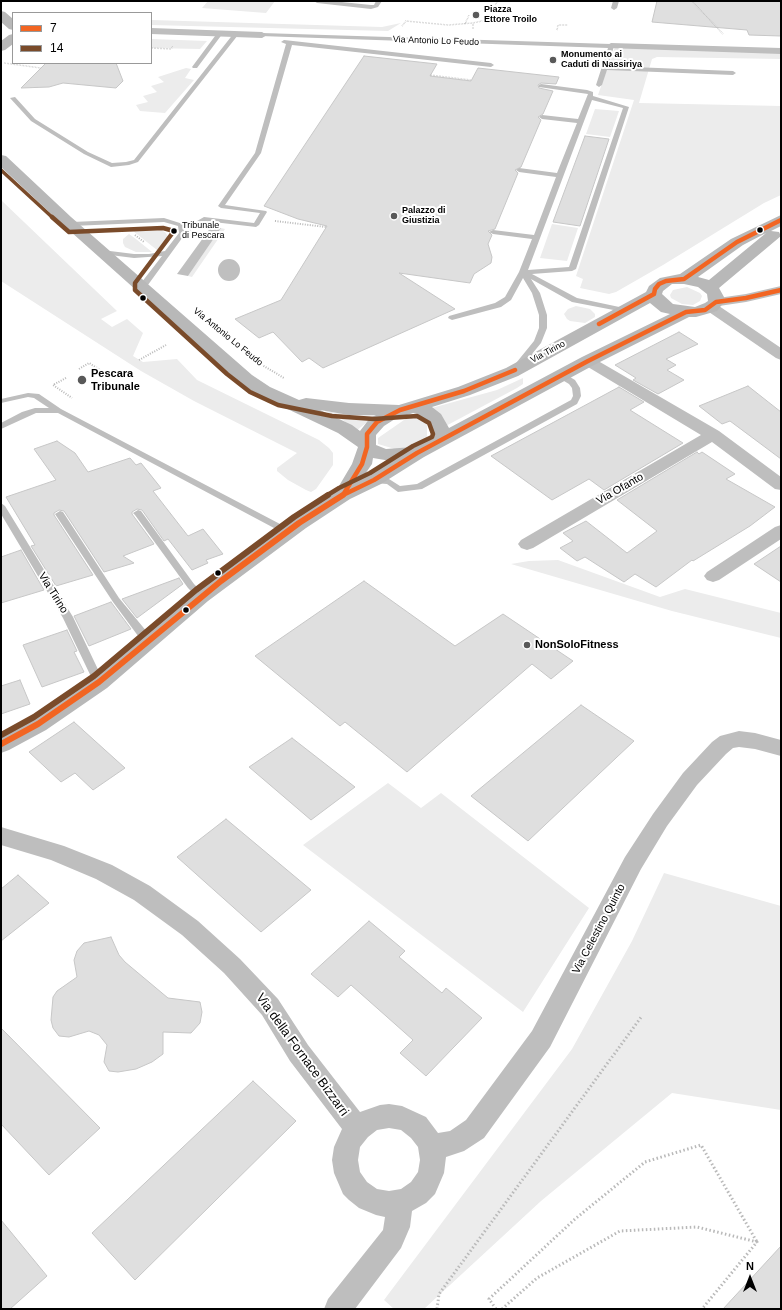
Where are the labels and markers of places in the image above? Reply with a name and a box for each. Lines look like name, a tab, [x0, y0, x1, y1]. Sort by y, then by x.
place label: Piazza Ettore Troilo	[484, 5, 537, 26]
marker: Piazza Ettore Troilo	[471, 10, 481, 20]
place label: Monumento ai Caduti di Nassiriya	[561, 50, 642, 71]
marker: Monumento ai Caduti di Nassiriya	[548, 55, 558, 65]
place label: Palazzo di Giustizia	[402, 206, 446, 227]
marker: Palazzo di Giustizia	[389, 211, 399, 221]
place label: Tribunale di Pescara	[182, 221, 225, 242]
unlabelled marker	[755, 225, 765, 235]
marker: Tribunale di Pescara	[169, 226, 179, 236]
unlabelled marker	[138, 293, 148, 303]
place label: Pescara Tribunale	[91, 367, 140, 393]
marker: Pescara Tribunale	[76, 374, 88, 386]
unlabelled marker	[213, 568, 223, 578]
unlabelled marker	[181, 605, 191, 615]
place label: NonSoloFitness	[535, 638, 619, 652]
marker: NonSoloFitness	[522, 640, 532, 650]

